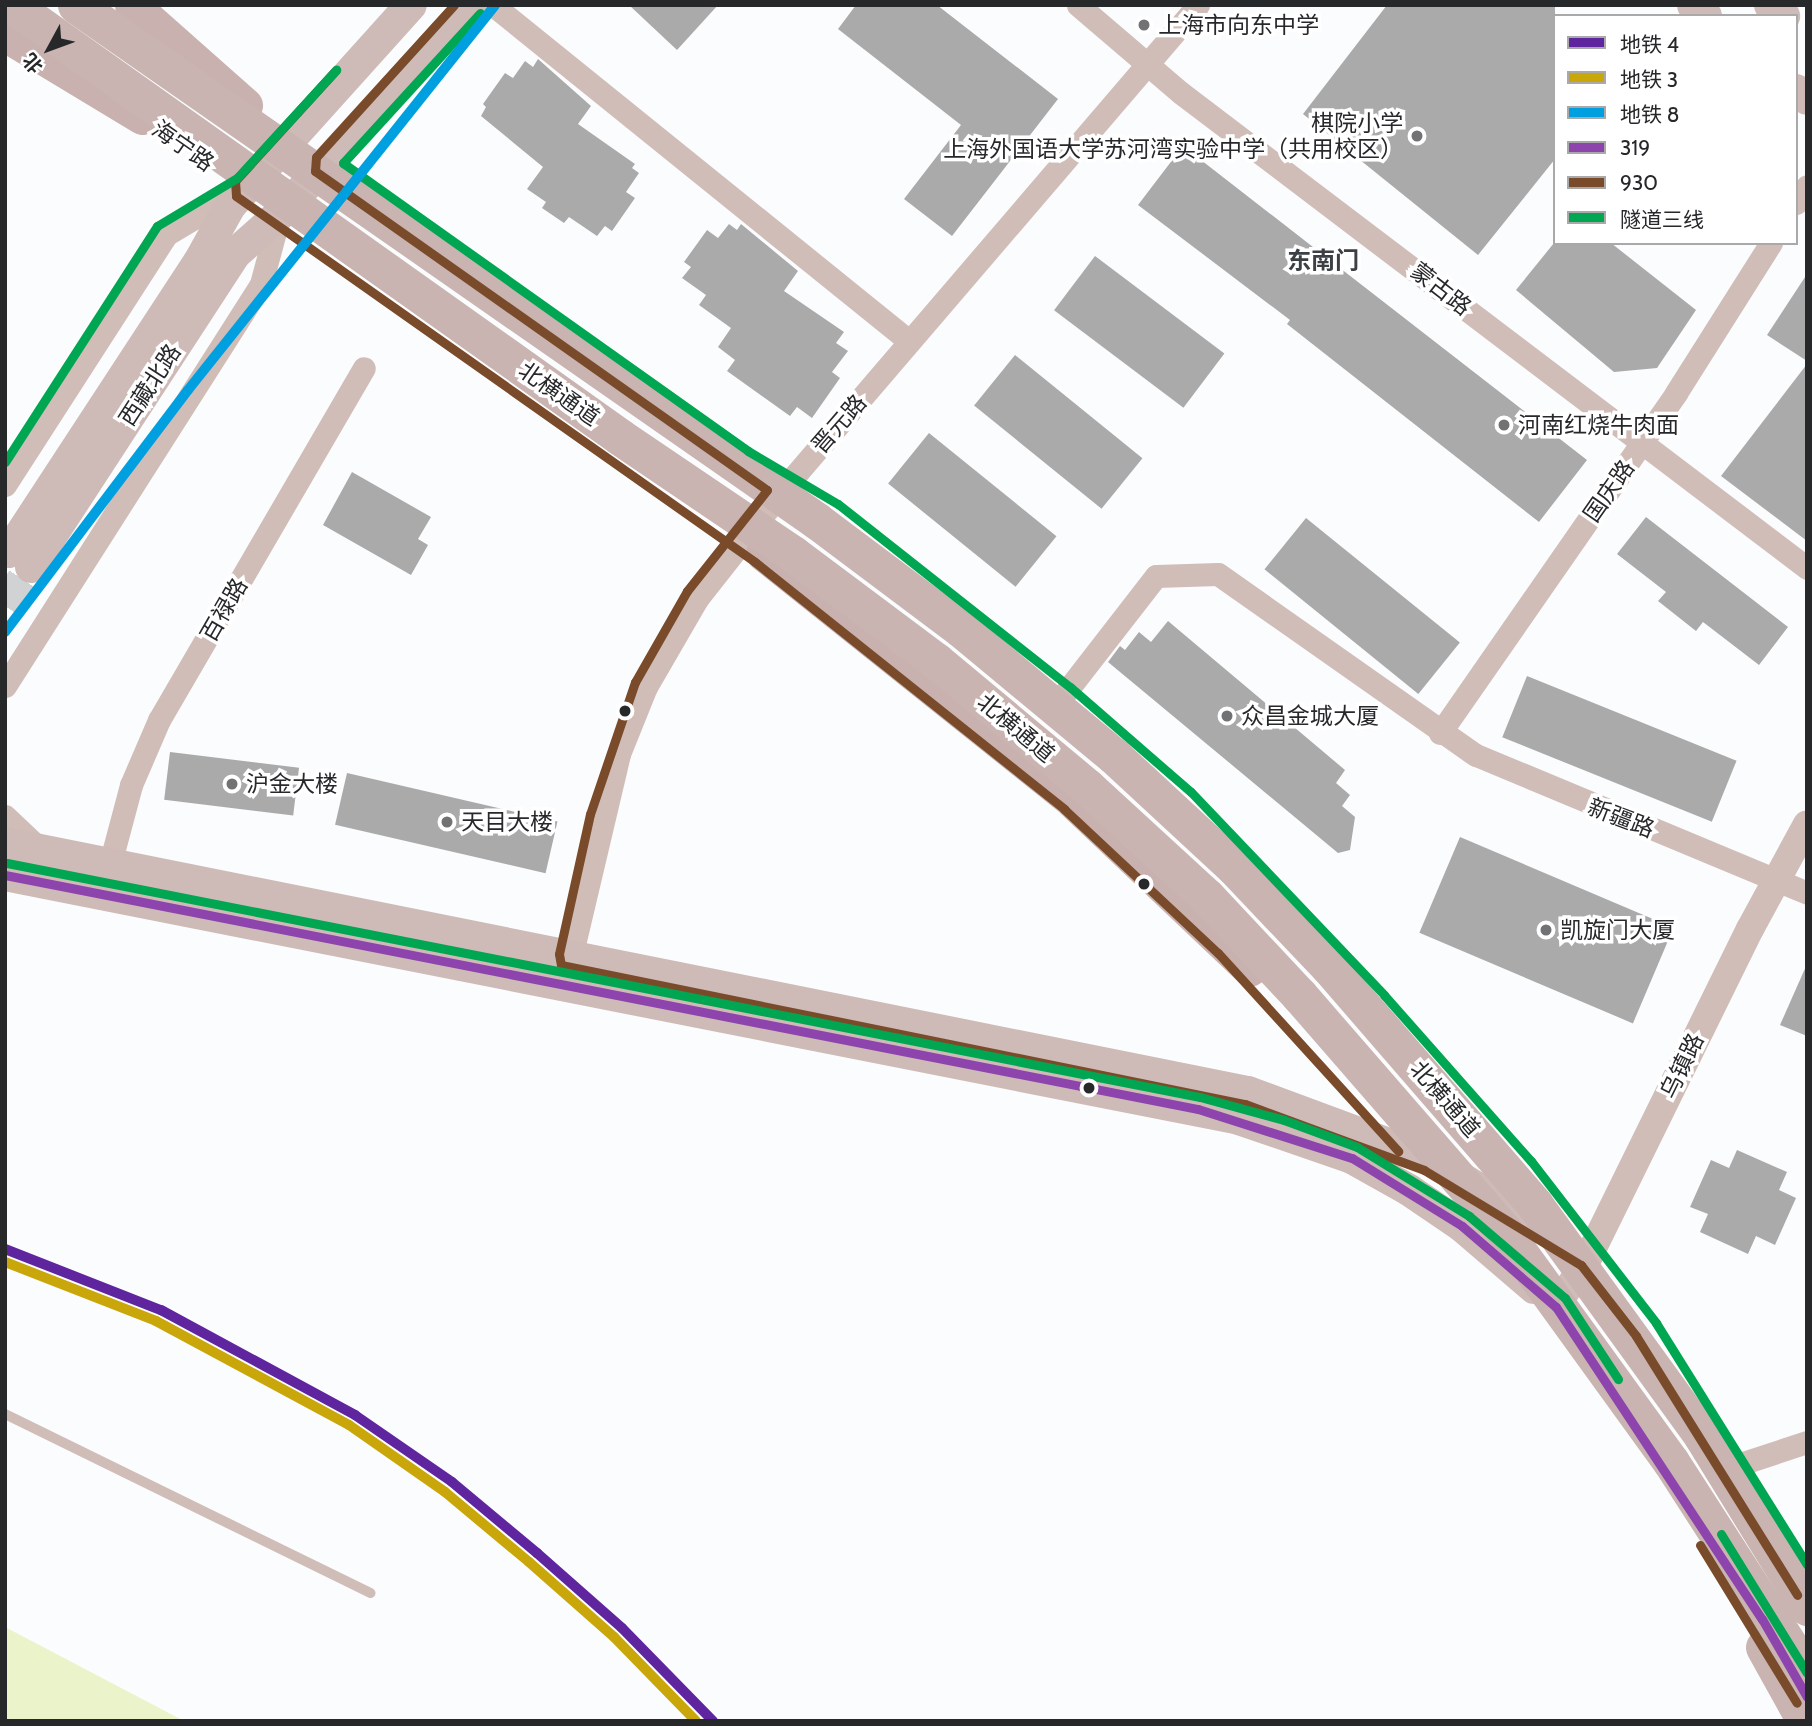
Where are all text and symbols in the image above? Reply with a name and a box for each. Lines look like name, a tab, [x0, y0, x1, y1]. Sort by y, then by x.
place label: 上海市向东中学	[1158, 11, 1319, 39]
north arrow	[14, 14, 84, 84]
legend	[1553, 14, 1798, 245]
marker: 上海市向东中学	[1136, 17, 1152, 33]
text: 地铁 4	[1620, 32, 1679, 57]
text: 北	[18, 48, 48, 78]
text: 地铁 3	[1620, 67, 1678, 92]
text: 地铁 8	[1620, 102, 1679, 127]
place label: 棋院小学 上海外国语大学苏河湾实验中学（共用校区）	[943, 109, 1403, 163]
street label: 海宁路	[147, 115, 219, 177]
marker: 棋院小学 上海外国语大学苏河湾实验中学（共用校区）	[1409, 128, 1425, 144]
text: 319	[1620, 135, 1650, 160]
text: 930	[1620, 170, 1658, 195]
text: 隧道三线	[1620, 207, 1704, 232]
district label: 东南门	[1287, 247, 1359, 275]
street label: 蒙古路	[1405, 257, 1477, 321]
street label: 西藏北路	[113, 339, 187, 431]
street label: 北横通道	[513, 356, 605, 432]
street label: 晋元路	[806, 389, 872, 459]
place label: 河南红烧牛肉面	[1518, 411, 1679, 439]
marker: 河南红烧牛肉面	[1496, 417, 1512, 433]
street label: 国庆路	[1578, 455, 1640, 527]
street label: 百禄路	[195, 573, 253, 647]
street label: 北横通道	[972, 688, 1060, 768]
place label: 众昌金城大厦	[1241, 702, 1379, 730]
unlabelled marker	[618, 704, 632, 718]
marker: 众昌金城大厦	[1219, 708, 1235, 724]
place label: 沪金大楼	[246, 770, 338, 798]
marker: 沪金大楼	[224, 776, 240, 792]
street label: 新疆路	[1584, 793, 1658, 843]
place label: 天目大楼	[461, 808, 553, 836]
marker: 天目大楼	[439, 814, 455, 830]
unlabelled marker	[1137, 877, 1151, 891]
place label: 凯旋门大厦	[1560, 916, 1675, 944]
marker: 凯旋门大厦	[1538, 922, 1554, 938]
street label: 乌镇路	[1654, 1029, 1710, 1103]
street label: 北横通道	[1404, 1055, 1486, 1143]
unlabelled marker	[1082, 1081, 1096, 1095]

